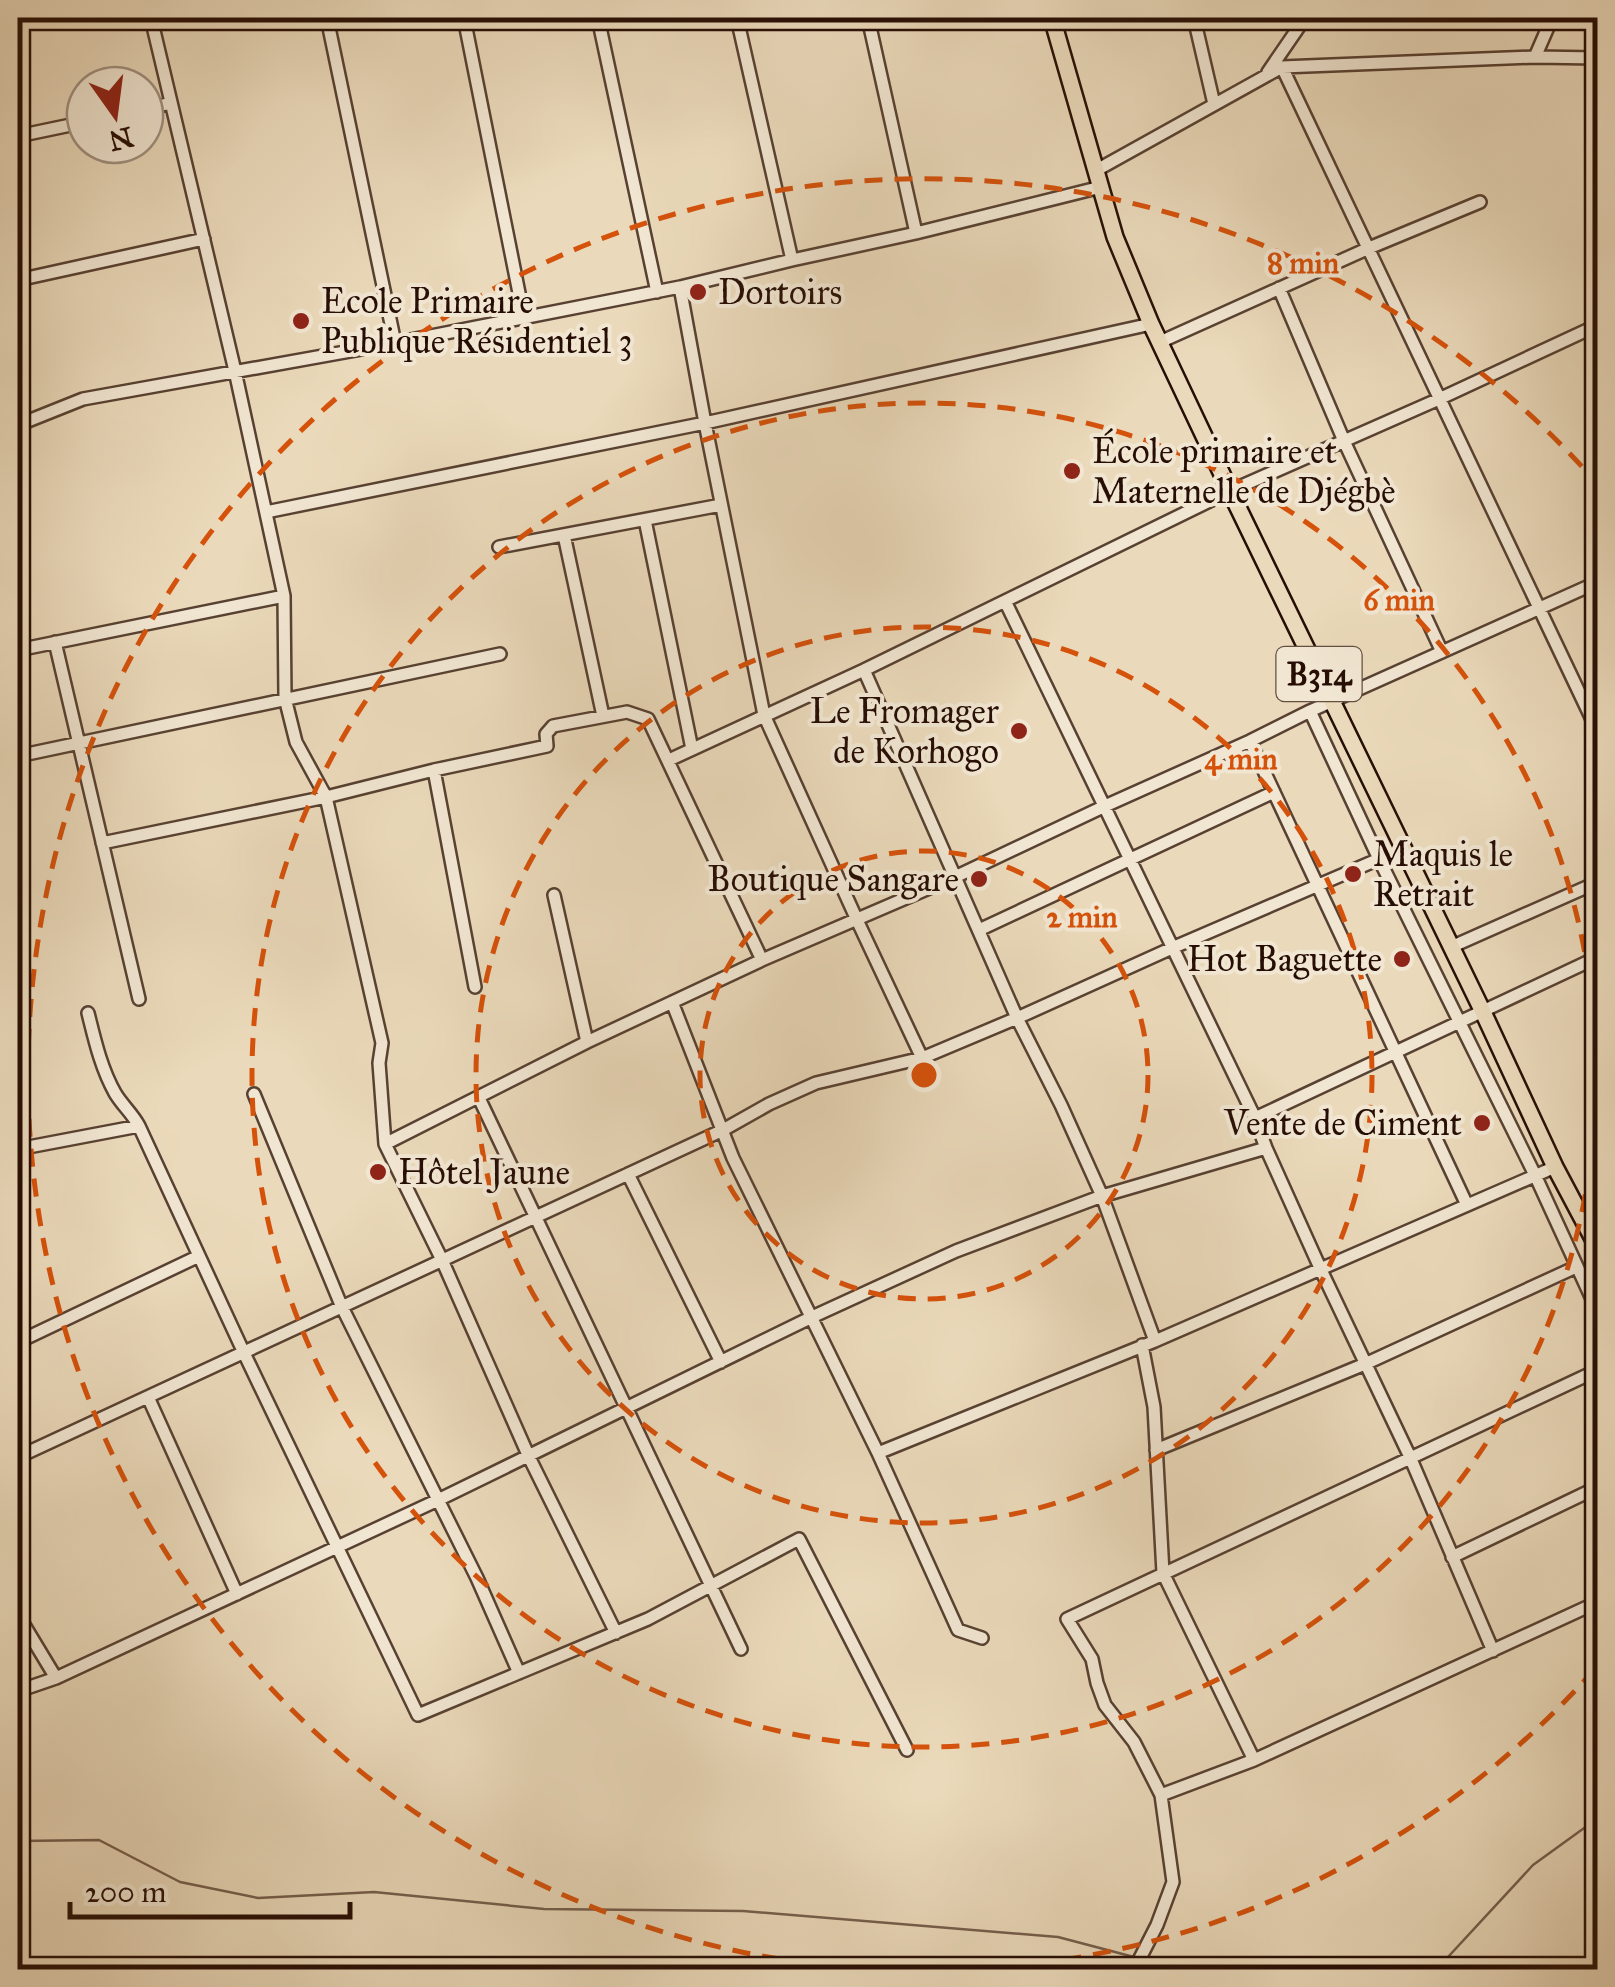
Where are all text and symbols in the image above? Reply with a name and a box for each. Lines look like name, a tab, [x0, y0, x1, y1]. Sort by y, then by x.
north arrow	[65, 65, 165, 165]
text: N	[105, 119, 137, 159]
text: 8 min	[1267, 245, 1340, 281]
place label: Dortoirs	[718, 271, 842, 314]
place label: Ecole Primaire Publique Résidentiel 3	[321, 280, 633, 363]
marker: Dortoirs	[687, 281, 709, 303]
marker: Ecole Primaire Publique Résidentiel 3	[290, 310, 312, 332]
place label: École primaire et Maternelle de Djégbè	[1092, 428, 1396, 513]
marker: École primaire et Maternelle de Djégbè	[1061, 460, 1083, 482]
text: 6 min	[1363, 582, 1436, 618]
road number: B314	[1276, 647, 1362, 701]
place label: Le Fromager de Korhogo	[810, 690, 1000, 773]
marker: Le Fromager de Korhogo	[1008, 720, 1030, 742]
text: 4 min	[1205, 741, 1278, 777]
place label: Maquis le Retrait	[1373, 833, 1513, 916]
place label: Boutique Sangare	[708, 858, 959, 901]
marker: Maquis le Retrait	[1342, 863, 1364, 885]
marker: Boutique Sangare	[968, 868, 990, 890]
text: 2 min	[1047, 899, 1118, 935]
place label: Hot Baguette	[1187, 938, 1382, 981]
marker: Hot Baguette	[1391, 948, 1413, 970]
centre of rings	[906, 1057, 942, 1093]
place label: Vente de Ciment	[1223, 1102, 1462, 1145]
marker: Vente de Ciment	[1471, 1112, 1493, 1134]
place label: Hôtel Jaune	[398, 1151, 570, 1194]
marker: Hôtel Jaune	[367, 1161, 389, 1183]
scale bar	[70, 1857, 350, 1919]
text: 200 m	[85, 1874, 166, 1910]

